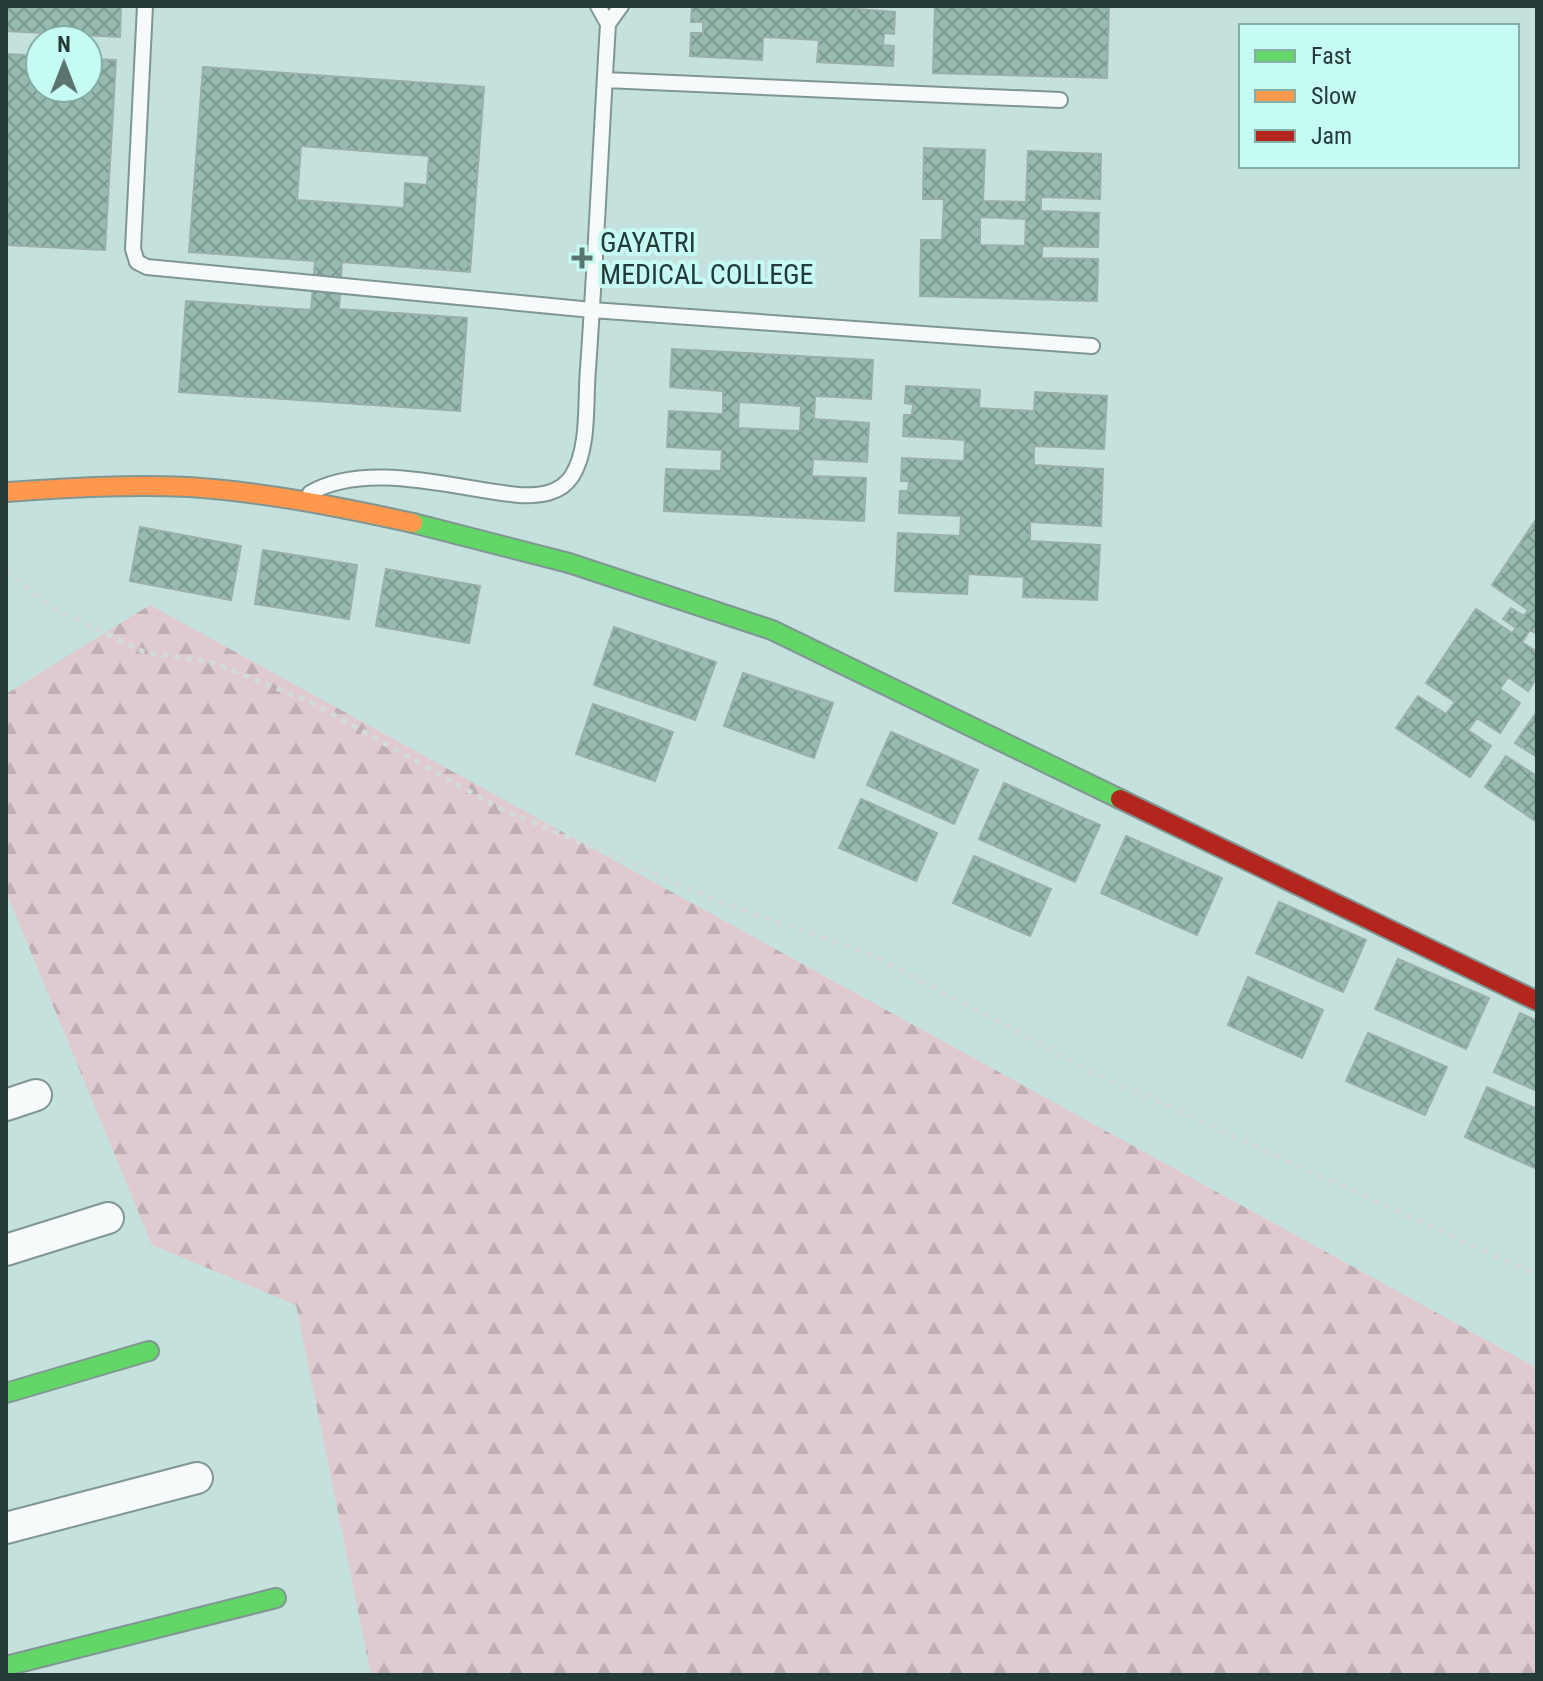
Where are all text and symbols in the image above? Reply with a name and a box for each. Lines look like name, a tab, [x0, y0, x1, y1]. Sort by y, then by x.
north arrow	[24, 24, 104, 104]
legend	[1239, 24, 1519, 168]
text: N	[57, 32, 71, 57]
text: Fast	[1311, 42, 1352, 70]
text: Slow	[1311, 82, 1357, 110]
text: Jam	[1311, 122, 1352, 150]
place label: GAYATRI MEDICAL COLLEGE	[600, 226, 814, 291]
marker: GAYATRI MEDICAL COLLEGE	[571, 247, 593, 269]

